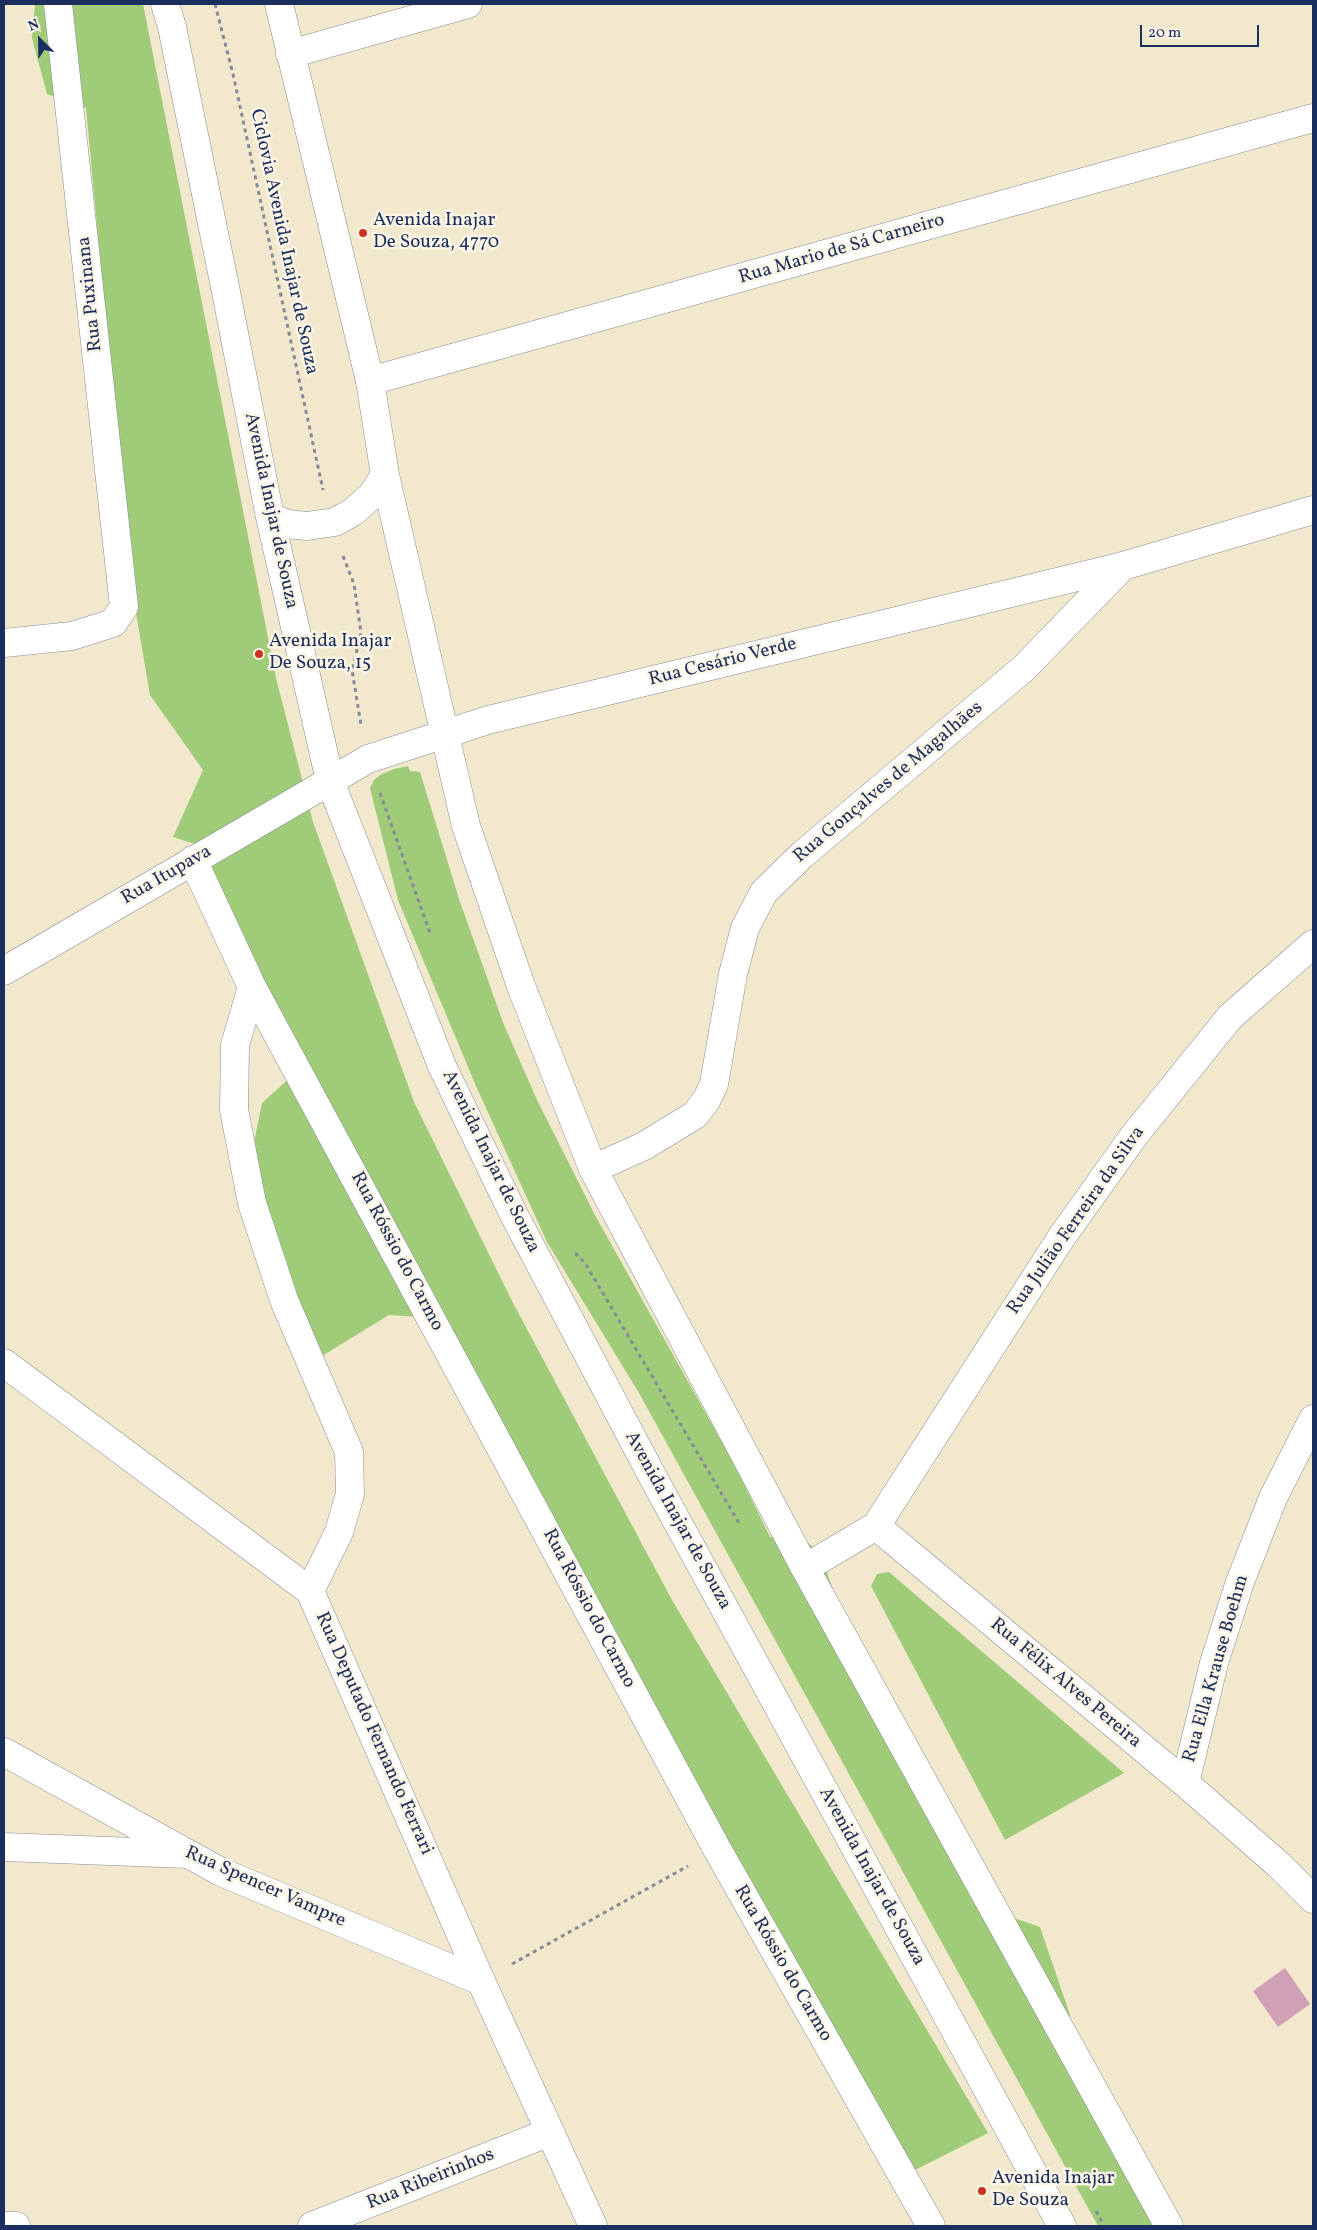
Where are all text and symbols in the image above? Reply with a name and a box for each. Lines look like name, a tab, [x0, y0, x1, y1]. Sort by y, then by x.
north arrow	[15, 15, 65, 65]
text: N	[26, 15, 42, 36]
scale bar	[1142, 15, 1261, 47]
text: 20 m	[1148, 23, 1181, 44]
street label: Ciclovia Avenida Inajar de Souza	[244, 107, 322, 377]
street label: Rua Mario de Sá Carneiro	[737, 210, 947, 290]
place label: Avenida Inajar De Souza, 4770	[373, 211, 499, 255]
marker: Avenida Inajar De Souza, 4770	[357, 227, 369, 239]
street label: Rua Puxinana	[74, 235, 108, 353]
street label: Avenida Inajar de Souza	[238, 411, 302, 611]
place label: Avenida Inajar De Souza, 15	[269, 632, 391, 676]
street label: Rua Cesário Verde	[647, 634, 799, 692]
marker: Avenida Inajar De Souza, 15	[253, 648, 265, 660]
street label: Rua Gonçalves de Magalhães	[790, 697, 988, 869]
street label: Rua Itupava	[118, 841, 216, 911]
street label: Avenida Inajar de Souza	[436, 1067, 544, 1257]
street label: Rua Julião Ferreira da Silva	[1003, 1122, 1151, 1320]
street label: Rua Róssio do Carmo	[344, 1169, 448, 1335]
street label: Avenida Inajar de Souza	[619, 1428, 735, 1614]
street label: Rua Róssio do Carmo	[536, 1526, 640, 1692]
street label: Rua Ella Krause Boehm	[1179, 1573, 1255, 1765]
street label: Rua Deputado Fernando Ferrari	[309, 1609, 437, 1859]
street label: Rua Félix Alves Pereira	[985, 1614, 1145, 1754]
street label: Avenida Inajar de Souza	[813, 1784, 929, 1970]
street label: Rua Spencer Vampre	[181, 1842, 349, 1934]
street label: Rua Róssio do Carmo	[728, 1882, 836, 2046]
street label: Rua Ribeirinhos	[364, 2144, 498, 2216]
place label: Avenida Inajar De Souza	[992, 2169, 1114, 2213]
marker: Avenida Inajar De Souza	[976, 2185, 988, 2197]

